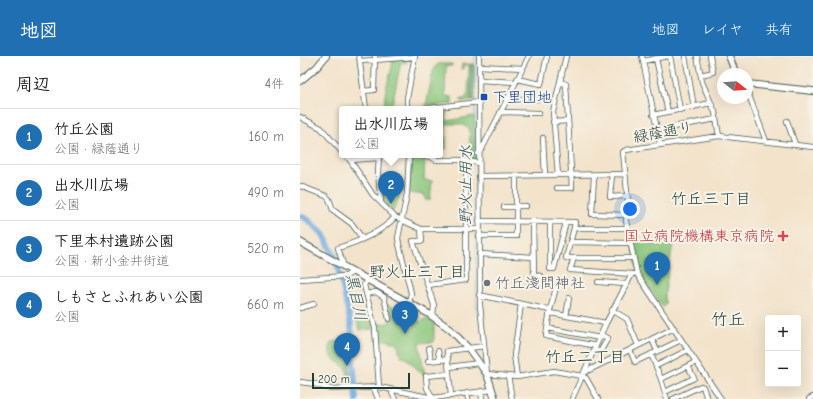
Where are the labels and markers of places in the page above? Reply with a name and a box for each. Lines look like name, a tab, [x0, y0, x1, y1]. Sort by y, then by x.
place label: 下里団地	[492, 88, 552, 106]
marker: 下里団地	[479, 92, 489, 102]
pin: 2	[378, 171, 404, 204]
place label: 国立病院機構東京病院	[624, 227, 774, 245]
marker: 国立病院機構東京病院	[777, 230, 789, 242]
pin: 1	[644, 252, 670, 285]
place label: 竹丘淺間神社	[495, 274, 585, 292]
marker: 竹丘淺間神社	[482, 278, 492, 288]
pin: 3	[392, 301, 418, 334]
pin: 4	[334, 333, 360, 366]

